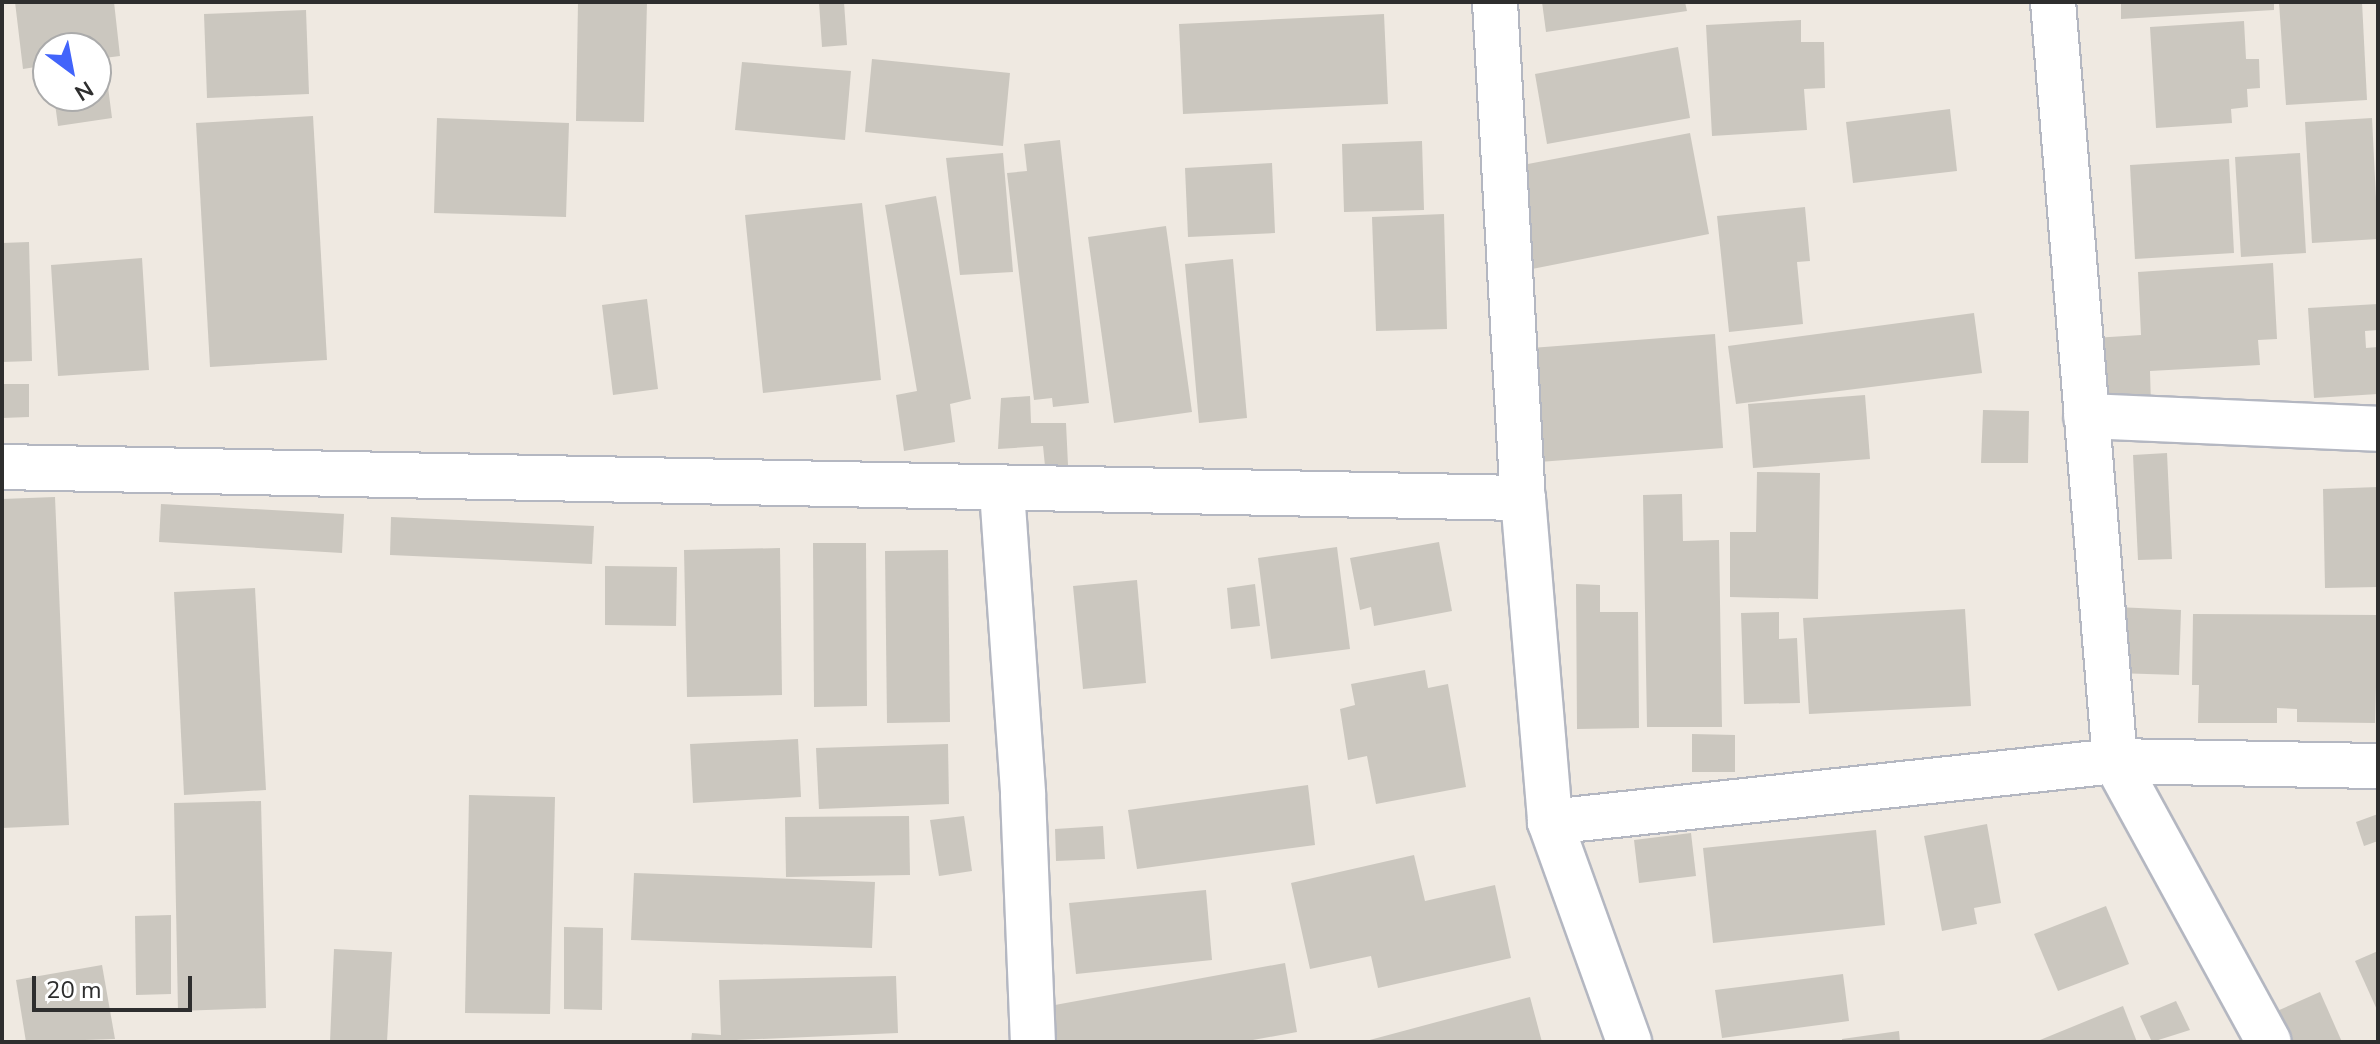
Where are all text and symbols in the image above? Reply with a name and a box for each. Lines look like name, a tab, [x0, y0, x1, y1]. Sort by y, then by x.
north arrow	[32, 32, 112, 112]
text: N	[69, 74, 99, 108]
scale bar	[36, 960, 196, 1010]
text: 20 m	[46, 974, 102, 1006]

